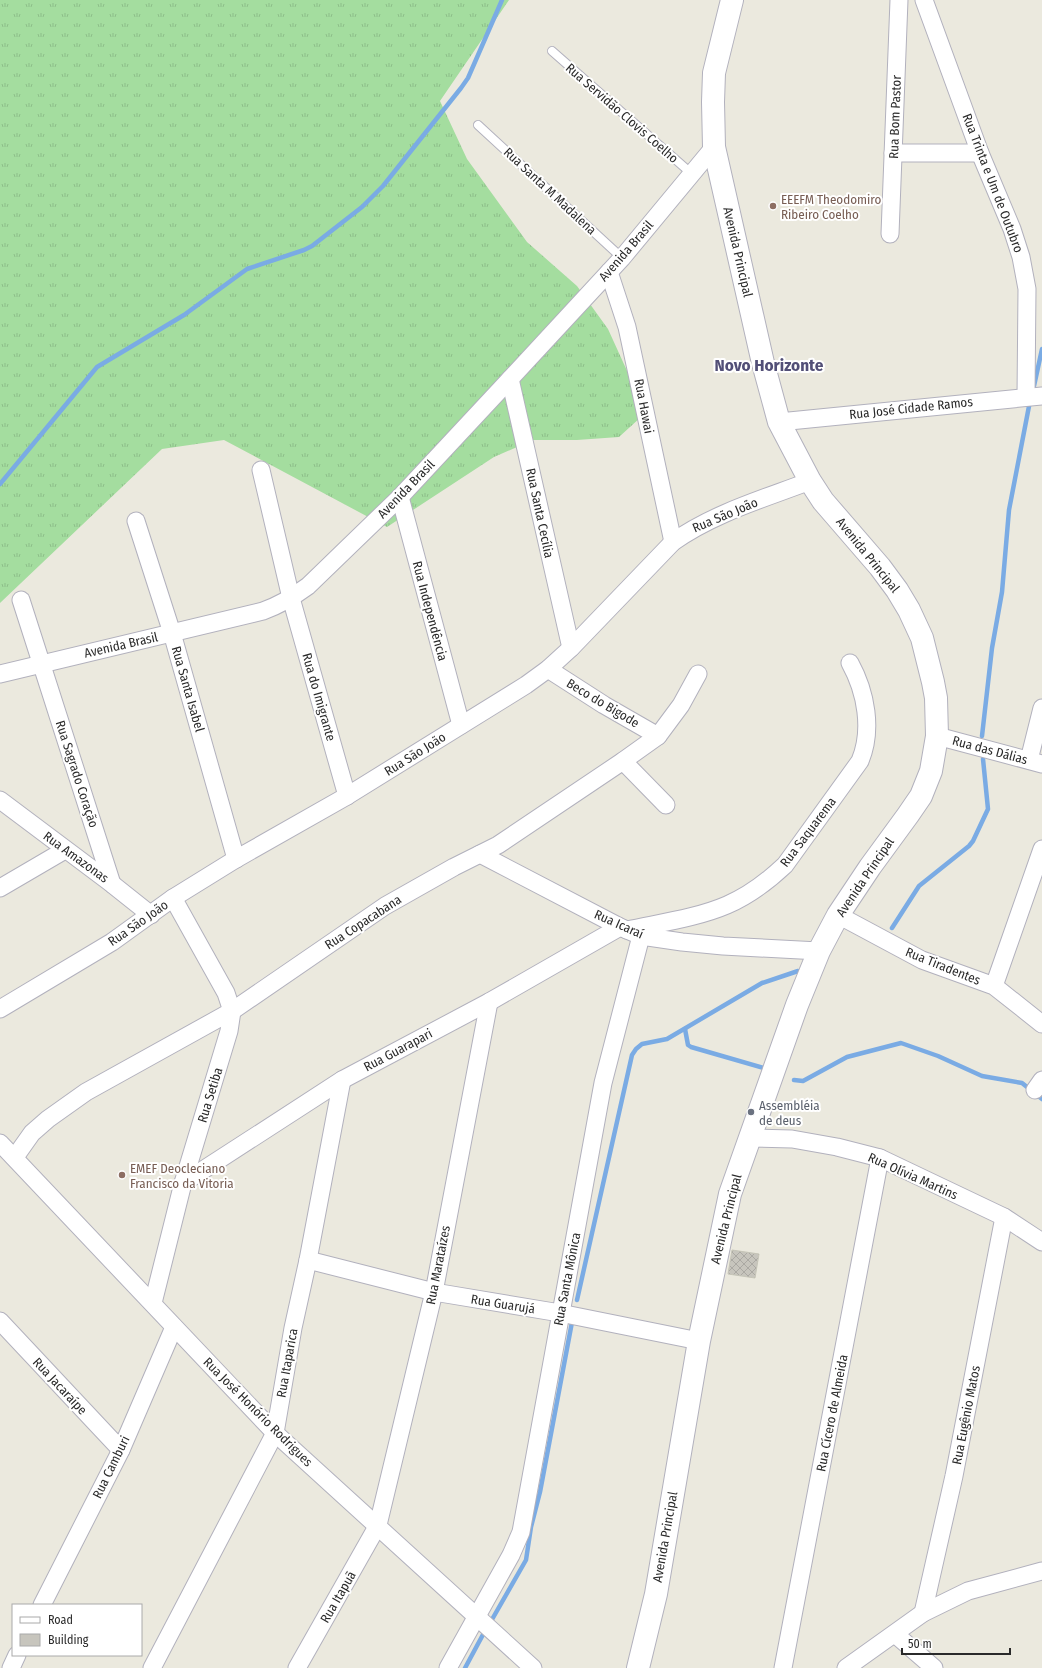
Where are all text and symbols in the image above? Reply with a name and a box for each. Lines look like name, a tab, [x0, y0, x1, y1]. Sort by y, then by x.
street label: Rua Servidão Clovis Coelho	[563, 60, 681, 166]
street label: Rua Bom Pastor	[886, 74, 904, 159]
street label: Rua Trinta e Um de Outubro	[960, 111, 1027, 255]
street label: Rua Santa M Madalena	[501, 144, 599, 238]
place label: EEEFM Theodomiro Ribeiro Coelho	[781, 192, 881, 222]
marker: EEEFM Theodomiro Ribeiro Coelho	[768, 201, 778, 211]
street label: Avenida Principal	[720, 205, 756, 299]
street label: Avenida Brasil	[596, 217, 657, 284]
district label: Novo Horizonte	[715, 355, 824, 376]
street label: Rua Hawai	[631, 377, 657, 435]
street label: Rua José Cidade Ramos	[849, 394, 974, 422]
street label: Avenida Brasil	[374, 456, 438, 521]
street label: Rua Santa Cecília	[523, 467, 557, 559]
street label: Rua São João	[690, 494, 760, 535]
street label: Avenida Principal	[833, 515, 903, 596]
street label: Rua Independência	[409, 560, 451, 662]
street label: Avenida Brasil	[83, 629, 160, 661]
street label: Rua Santa Isabel	[169, 644, 208, 734]
street label: Rua do Imigrante	[299, 651, 339, 743]
street label: Beco do Bigode	[564, 675, 642, 731]
street label: Rua Sagrado Coração	[53, 719, 101, 830]
street label: Rua São João	[382, 729, 449, 779]
street label: Rua das Dálias	[951, 733, 1030, 767]
street label: Rua Saquarema	[777, 794, 839, 870]
street label: Rua Amazonas	[40, 828, 112, 886]
street label: Avenida Principal	[833, 834, 897, 919]
street label: Rua Copacabana	[322, 892, 404, 952]
street label: Rua São João	[105, 897, 171, 949]
street label: Rua Icaraí	[592, 907, 646, 941]
street label: Rua Tiradentes	[903, 944, 983, 988]
street label: Rua Guarapari	[361, 1026, 435, 1074]
street label: Rua Setiba	[195, 1066, 225, 1124]
place label: Assembléia de deus	[759, 1098, 820, 1128]
marker: Assembléia de deus	[746, 1107, 756, 1117]
street label: Rua Olívia Martins	[866, 1149, 961, 1203]
place label: EMEF Deocleciano Francisco da Vitoria	[130, 1161, 234, 1191]
marker: EMEF Deocleciano Francisco da Vitoria	[117, 1170, 127, 1180]
street label: Avenida Principal	[708, 1172, 745, 1265]
street label: Rua Marataízes	[423, 1224, 453, 1306]
street label: Rua Santa Mônica	[551, 1231, 583, 1327]
street label: Rua Guarujá	[470, 1292, 536, 1316]
street label: Rua Itaparica	[274, 1327, 300, 1399]
street label: Rua Cícero de Almeida	[813, 1353, 851, 1473]
street label: Rua Jacaraípe	[30, 1354, 90, 1418]
street label: Rua José Honório Rodrigues	[200, 1354, 316, 1470]
street label: Rua Eugênio Matos	[949, 1364, 983, 1466]
street label: Rua Camburi	[89, 1433, 133, 1501]
street label: Avenida Principal	[650, 1490, 680, 1584]
street label: Rua Itapuã	[317, 1568, 359, 1626]
legend	[12, 1604, 142, 1656]
text: Road	[48, 1613, 73, 1627]
scale bar	[902, 1630, 1010, 1656]
text: Building	[48, 1633, 89, 1647]
text: 50 m	[908, 1637, 932, 1651]

